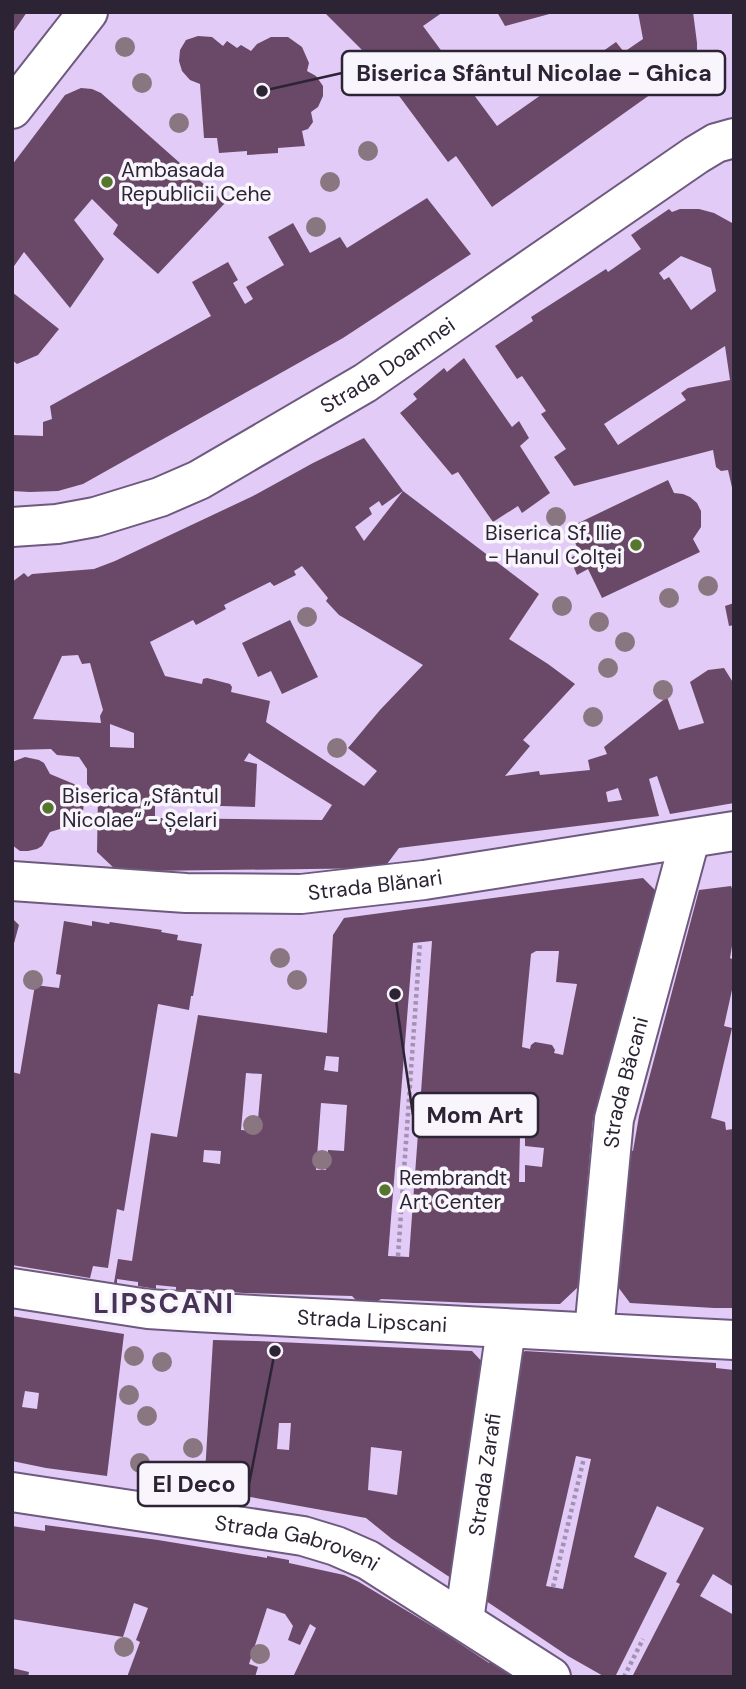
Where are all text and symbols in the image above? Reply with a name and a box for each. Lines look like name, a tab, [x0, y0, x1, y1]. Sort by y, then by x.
callout: Biserica Sfântul Nicolae - Ghica	[342, 51, 725, 95]
text: Biserica Sfântul Nicolae - Ghica	[356, 58, 712, 88]
place label: Ambasada Republicii Cehe	[121, 156, 272, 208]
marker: Ambasada Republicii Cehe	[99, 174, 115, 190]
street label: Strada Doamnei	[315, 311, 461, 420]
place label: Biserica Sf. Ilie - Hanul Colței	[485, 519, 622, 571]
marker: Biserica Sf. Ilie - Hanul Colței	[628, 537, 644, 553]
place label: Biserica „Sfântul Nicolae“ - Șelari	[62, 782, 219, 834]
marker: Biserica „Sfântul Nicolae“ - Șelari	[40, 800, 56, 816]
street label: Strada Blănari	[306, 863, 444, 907]
street label: Strada Băcani	[597, 1014, 655, 1149]
callout: Mom Art	[413, 1093, 538, 1137]
text: Mom Art	[426, 1100, 524, 1130]
place label: Rembrandt Art Center	[399, 1164, 507, 1216]
marker: Rembrandt Art Center	[377, 1182, 393, 1198]
district label: LIPSCANI	[93, 1285, 235, 1322]
street label: Strada Lipscani	[296, 1303, 448, 1339]
street label: Strada Zarafi	[462, 1411, 508, 1538]
callout: El Deco	[138, 1462, 249, 1506]
text: El Deco	[152, 1469, 236, 1499]
street label: Strada Gabroveni	[213, 1509, 385, 1578]

